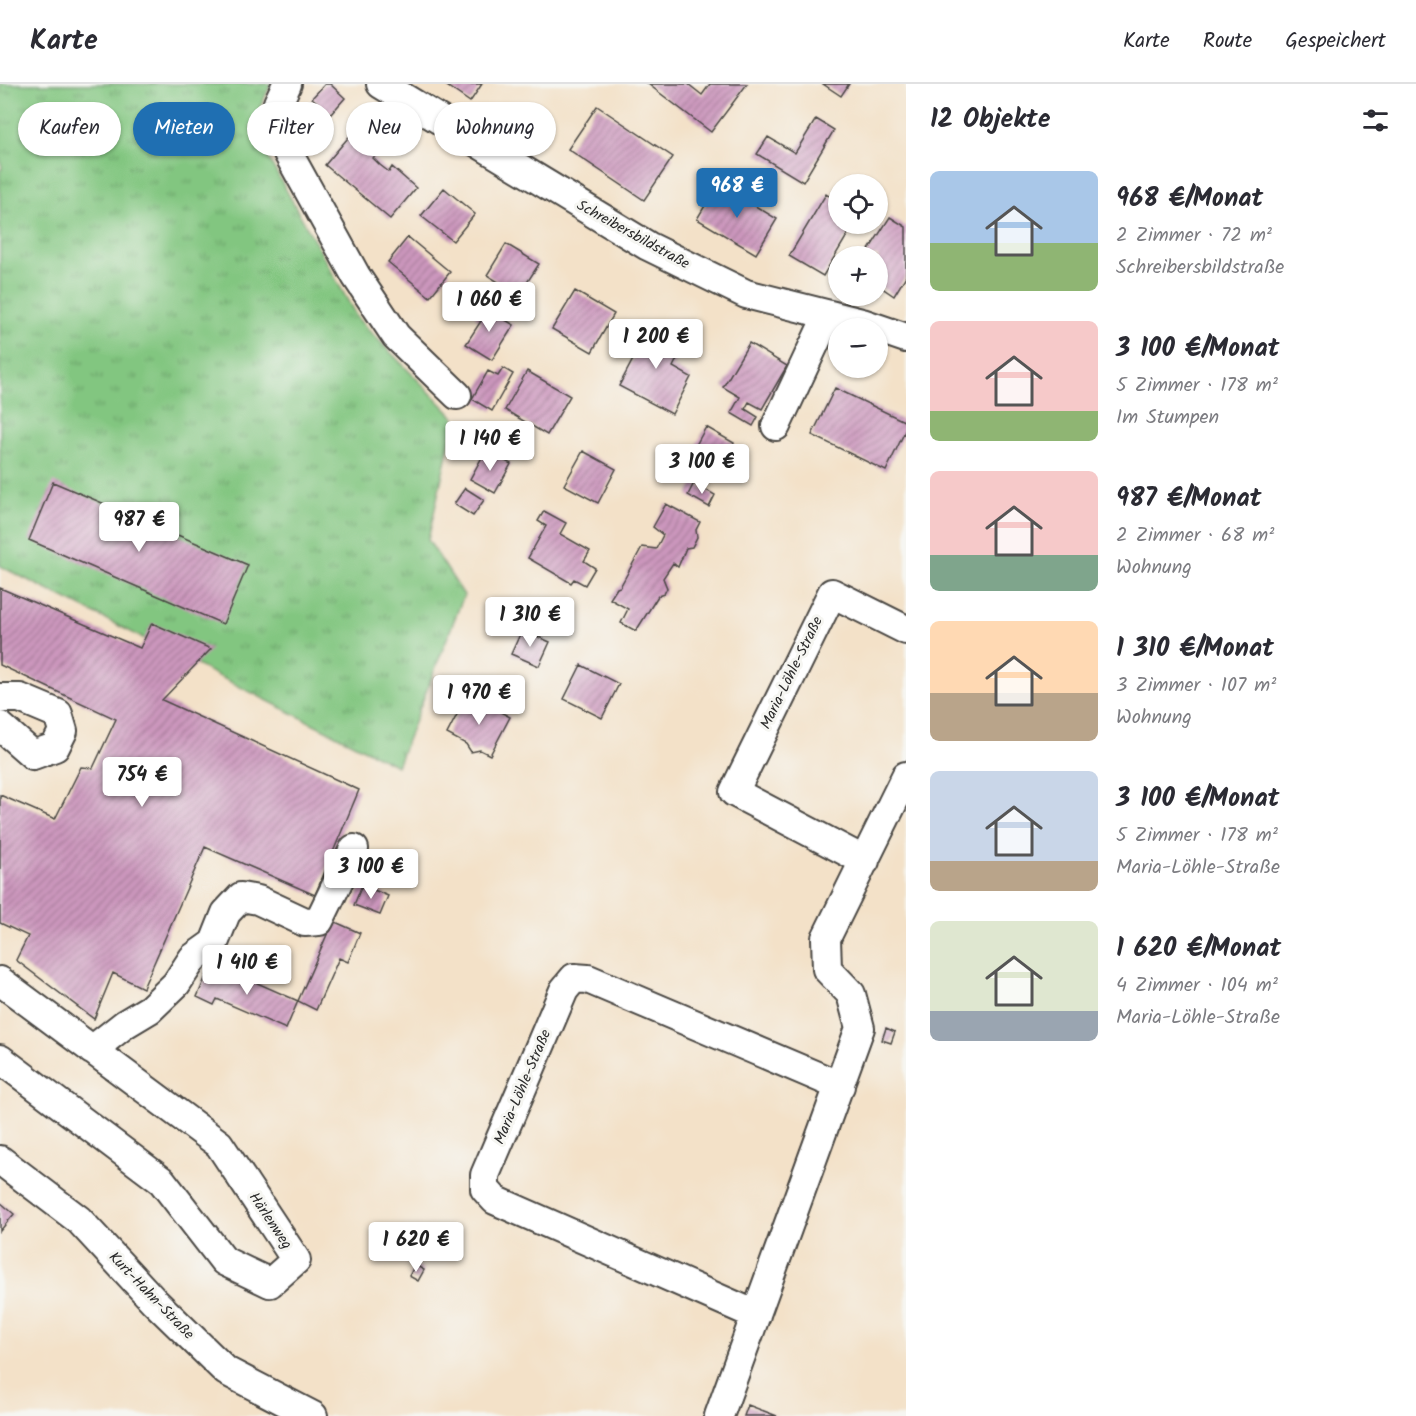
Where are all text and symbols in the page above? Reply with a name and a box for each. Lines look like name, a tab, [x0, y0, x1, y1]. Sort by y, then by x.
text: Karte	[30, 19, 98, 64]
text: Karte	[1123, 25, 1170, 58]
text: Route	[1203, 25, 1252, 58]
text: Gespeichert	[1285, 25, 1386, 58]
text: 12 Objekte	[930, 99, 1051, 141]
chip: Kaufen	[18, 102, 121, 156]
chip: Mieten	[133, 102, 235, 156]
chip: Filter	[247, 102, 334, 156]
chip: Neu	[346, 102, 422, 156]
chip: Wohnung	[434, 102, 556, 156]
icon: filters	[1359, 104, 1392, 137]
pin: 968 €	[695, 168, 779, 219]
text: 968 €	[710, 171, 764, 203]
map controls	[828, 174, 888, 378]
button: locate	[828, 174, 888, 234]
text: 968 €/Monat	[1116, 178, 1263, 220]
street label: Schreibersbildstraße	[572, 194, 694, 276]
icon: home	[978, 195, 1050, 267]
text: 2 Zimmer · 72 m²	[1116, 220, 1272, 252]
button: +	[828, 246, 888, 306]
text: Schreibersbildstraße	[1116, 252, 1284, 284]
pin: 1 060 €	[434, 282, 544, 333]
text: 1 060 €	[456, 285, 522, 317]
button: −	[828, 318, 888, 378]
pin: 1 200 €	[601, 319, 711, 370]
text: 1 200 €	[623, 322, 689, 354]
text: 3 100 €/Monat	[1116, 328, 1280, 370]
icon: home	[978, 345, 1050, 417]
text: 5 Zimmer · 178 m²	[1116, 370, 1278, 402]
text: Im Stumpen	[1116, 402, 1219, 434]
pin: 1 140 €	[435, 421, 545, 472]
text: 1 140 €	[459, 424, 521, 456]
pin: 3 100 €	[647, 444, 757, 495]
text: 3 100 €	[669, 447, 735, 479]
text: 987 €/Monat	[1116, 478, 1262, 520]
icon: home	[978, 495, 1050, 567]
pin: 987 €	[97, 502, 181, 553]
text: 987 €	[113, 505, 165, 537]
text: 2 Zimmer · 68 m²	[1116, 520, 1274, 552]
text: Wohnung	[1116, 552, 1192, 584]
pin: 1 310 €	[475, 597, 585, 648]
text: 1 310 €	[499, 600, 561, 632]
street label: Maria-Löhle-Straße	[754, 612, 830, 734]
text: 1 310 €/Monat	[1116, 628, 1274, 670]
icon: home	[978, 645, 1050, 717]
text: 3 Zimmer · 107 m²	[1116, 670, 1276, 702]
pin: 1 970 €	[424, 675, 534, 726]
text: 1 970 €	[447, 678, 511, 710]
text: Wohnung	[1116, 702, 1192, 734]
pin: 754 €	[100, 757, 184, 808]
text: 754 €	[117, 760, 167, 792]
text: 3 100 €/Monat	[1116, 778, 1280, 820]
icon: home	[978, 795, 1050, 867]
text: 5 Zimmer · 178 m²	[1116, 820, 1278, 852]
pin: 3 100 €	[316, 849, 426, 900]
text: 3 100 €	[338, 852, 404, 884]
text: Maria-Löhle-Straße	[1116, 852, 1280, 884]
text: 1 620 €/Monat	[1116, 928, 1281, 970]
pin: 1 410 €	[192, 945, 302, 996]
icon: home	[978, 945, 1050, 1017]
text: 1 410 €	[216, 948, 278, 980]
text: 4 Zimmer · 104 m²	[1116, 970, 1278, 1002]
text: Maria-Löhle-Straße	[1116, 1002, 1280, 1034]
street label: Maria-Löhle-Straße	[488, 1026, 558, 1148]
street label: Härlenweg	[242, 1188, 298, 1254]
pin: 1 620 €	[361, 1222, 471, 1273]
text: 1 620 €	[383, 1225, 449, 1257]
street label: Kurt-Hahn-Straße	[102, 1246, 200, 1346]

